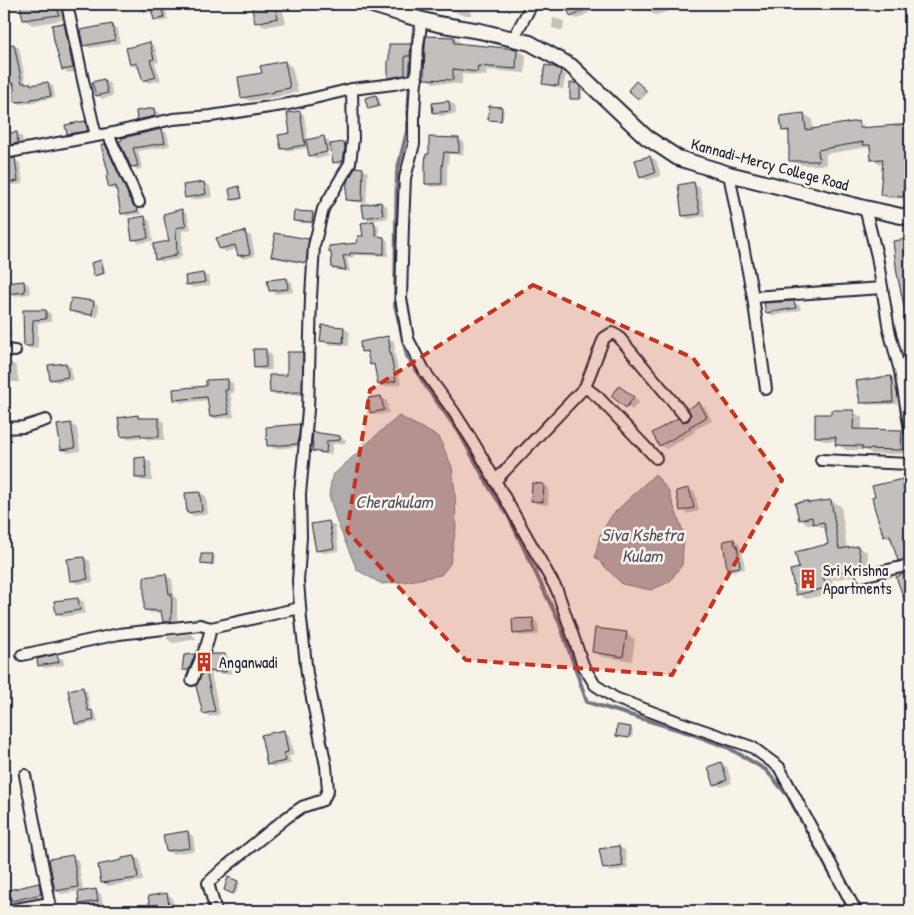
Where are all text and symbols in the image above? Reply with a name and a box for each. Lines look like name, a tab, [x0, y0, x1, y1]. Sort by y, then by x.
street label: Kannadi-Mercy College Road	[689, 132, 851, 196]
water label: Cherakulam	[355, 489, 433, 514]
water label: Siva Kshetra Kulam	[601, 522, 685, 568]
place label: Sri Krishna Apartments	[823, 559, 892, 599]
building icon: Sri Krishna Apartments	[797, 568, 819, 590]
building icon: Anganwadi	[193, 651, 215, 673]
place label: Anganwadi	[219, 651, 278, 673]

